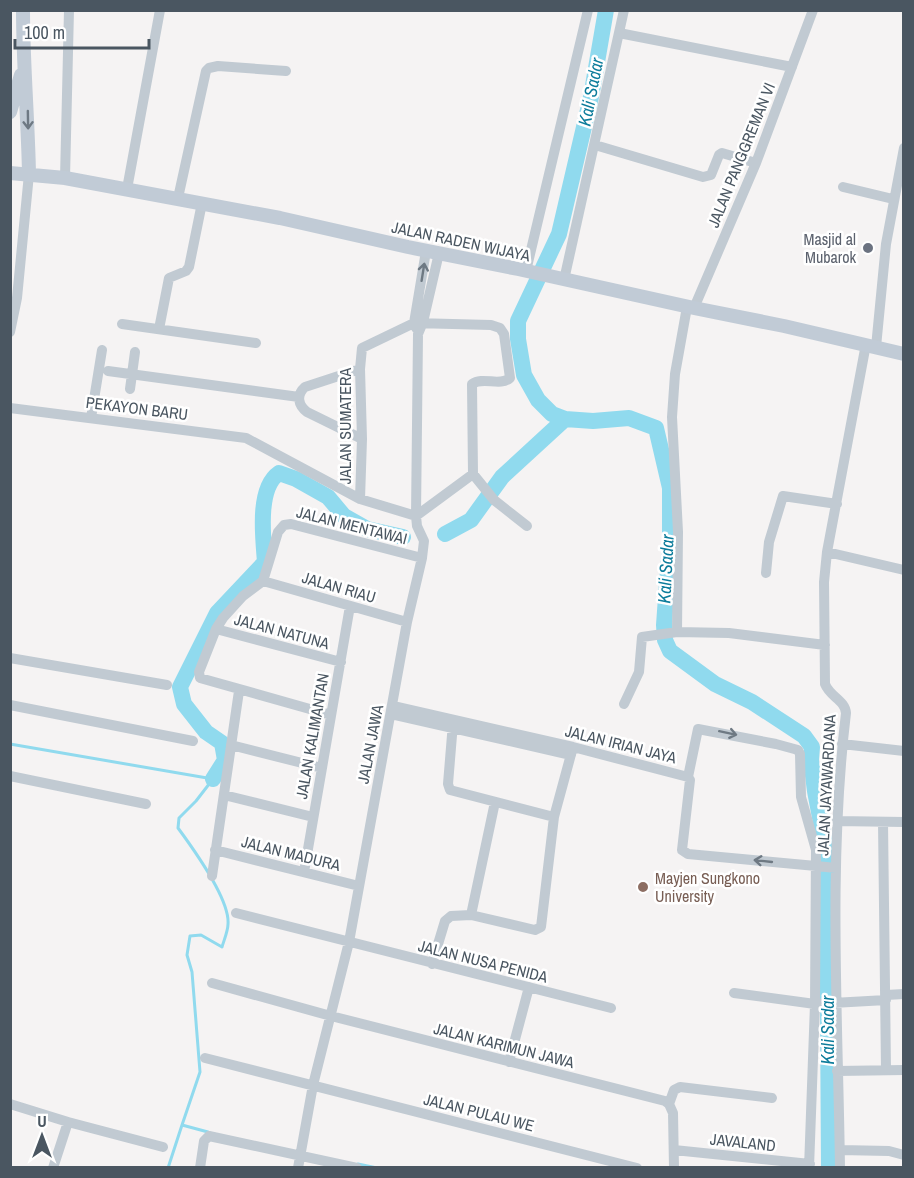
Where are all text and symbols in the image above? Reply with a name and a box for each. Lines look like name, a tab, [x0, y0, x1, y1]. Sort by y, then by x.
scale bar	[15, 12, 148, 50]
text: 100 m	[24, 20, 65, 45]
water label: Kali Sadar	[572, 55, 610, 128]
street label: JALAN PANGGREMAN VI	[702, 79, 780, 231]
one-way arrow	[22, 110, 33, 130]
street label: JALAN RADEN WIJAYA	[390, 216, 532, 266]
place label: Masjid al Mubarok	[804, 228, 856, 268]
marker: Masjid al Mubarok	[861, 241, 875, 255]
one-way arrow	[417, 263, 428, 282]
street label: JALAN SUMATERA	[334, 368, 356, 484]
street label: PEKAYON BARU	[85, 391, 189, 425]
street label: JALAN MENTAWAI	[294, 501, 410, 549]
water label: Kali Sadar	[651, 533, 680, 604]
street label: JALAN RIAU	[300, 566, 378, 608]
street label: JALAN NATUNA	[232, 608, 332, 654]
street label: JALAN KALIMANTAN	[290, 671, 334, 801]
street label: JALAN JAWA	[352, 702, 388, 785]
street label: JALAN JAYAWARDANA	[811, 714, 841, 856]
street label: JALAN IRIAN JAYA	[563, 720, 679, 769]
one-way arrow	[718, 728, 737, 740]
street label: JALAN MADURA	[239, 830, 343, 876]
one-way arrow	[754, 855, 774, 866]
place label: Mayjen Sungkono University	[655, 867, 760, 907]
marker: Mayjen Sungkono University	[636, 880, 650, 894]
street label: JALAN NUSA PENIDA	[416, 934, 550, 988]
water label: Kali Sadar	[815, 994, 840, 1064]
street label: JALAN KARIMUN JAWA	[431, 1017, 577, 1073]
street label: JALAN PULAU WE	[422, 1088, 536, 1136]
north arrow	[12, 1106, 72, 1166]
text: U	[37, 1110, 47, 1132]
street label: JAVALAND	[709, 1128, 777, 1156]

